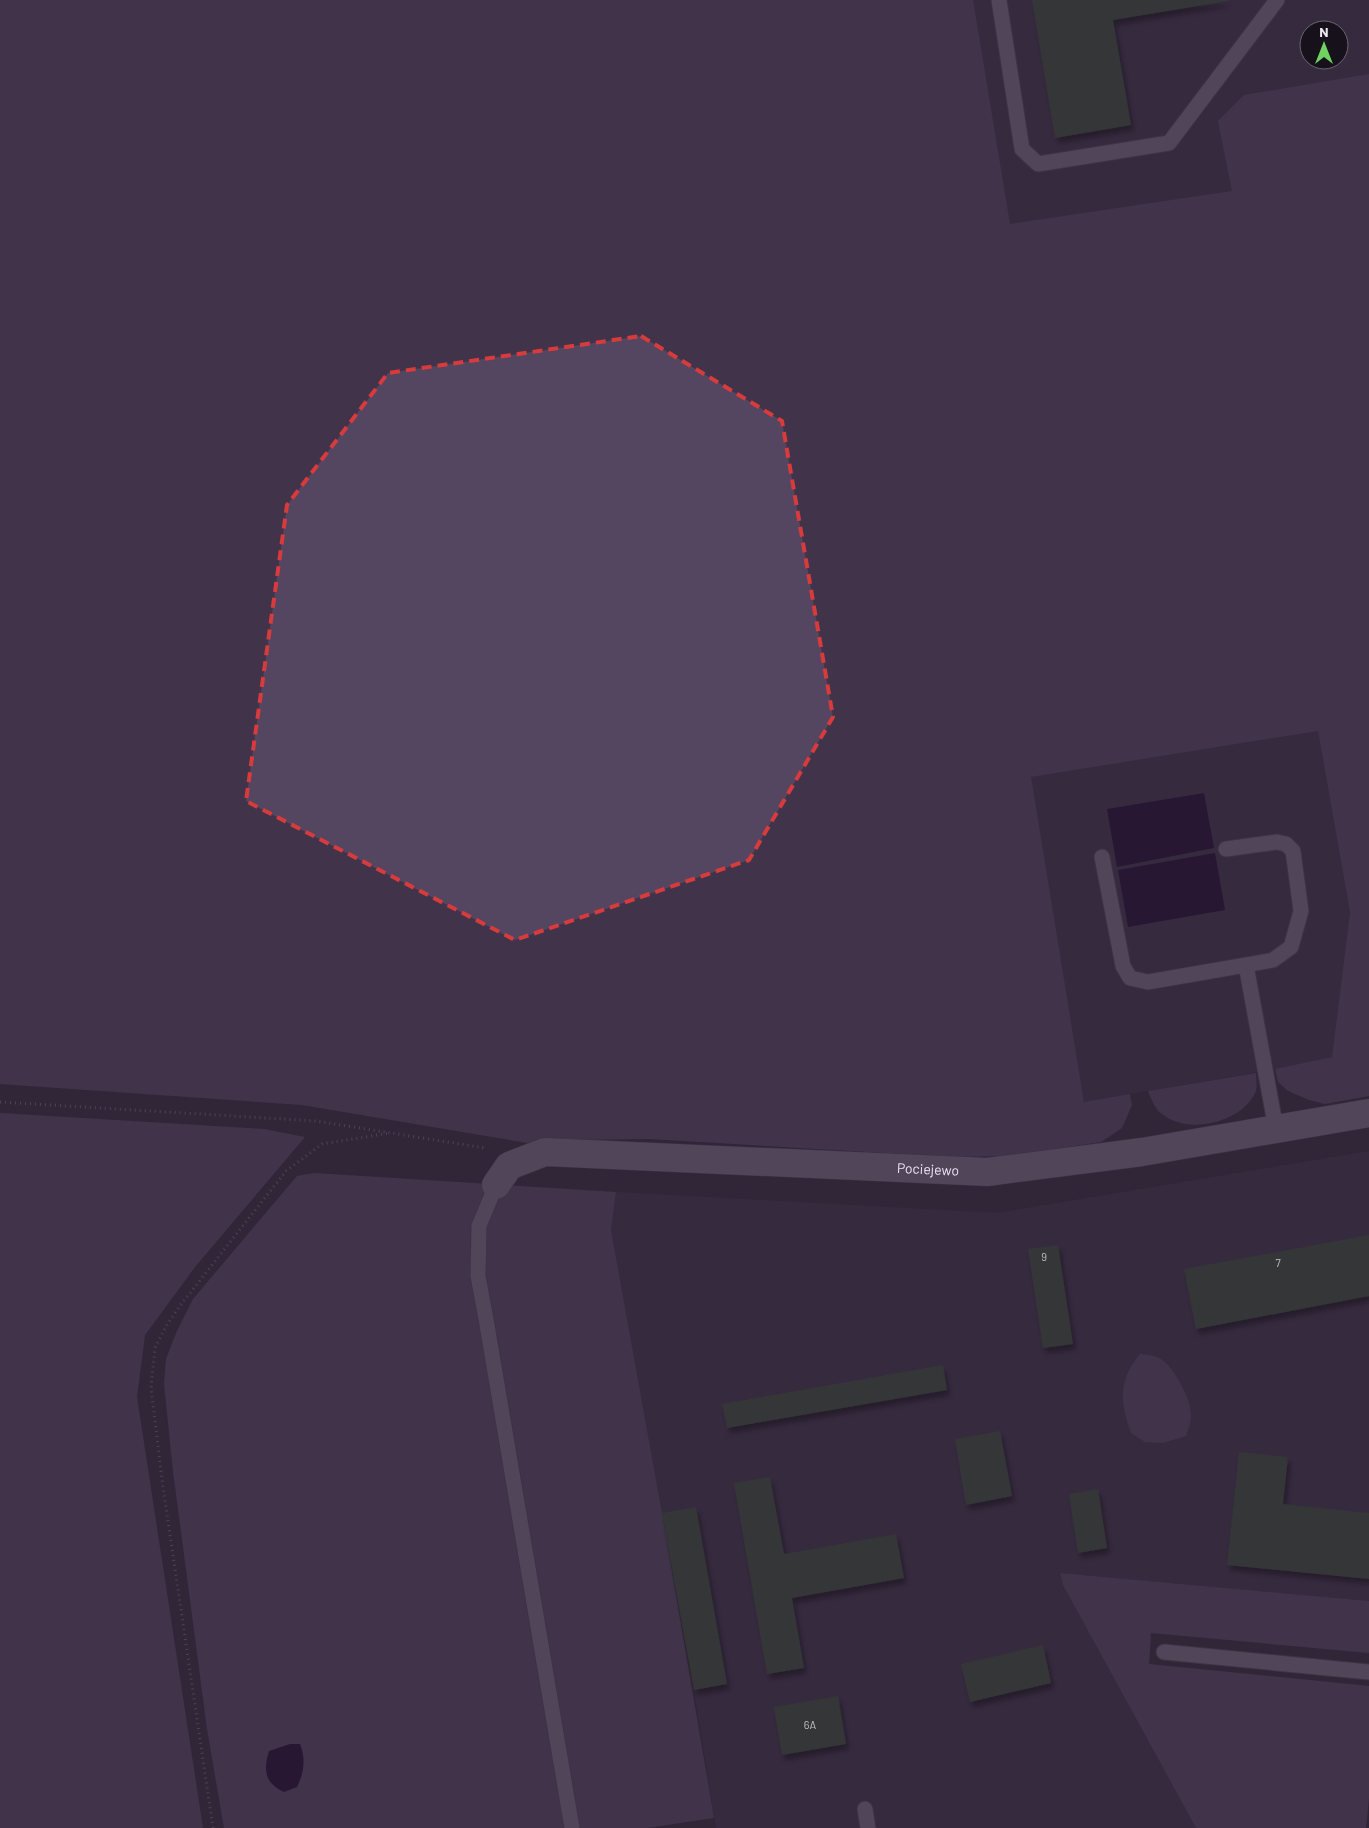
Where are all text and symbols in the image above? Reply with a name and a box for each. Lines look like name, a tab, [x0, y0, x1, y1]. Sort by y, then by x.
north arrow	[1299, 20, 1349, 70]
text: N	[1319, 23, 1329, 40]
street label: Pociejewo	[897, 1159, 959, 1179]
house number: 9	[1041, 1250, 1047, 1263]
house number: 7	[1275, 1256, 1281, 1269]
house number: 6A	[804, 1718, 816, 1731]

